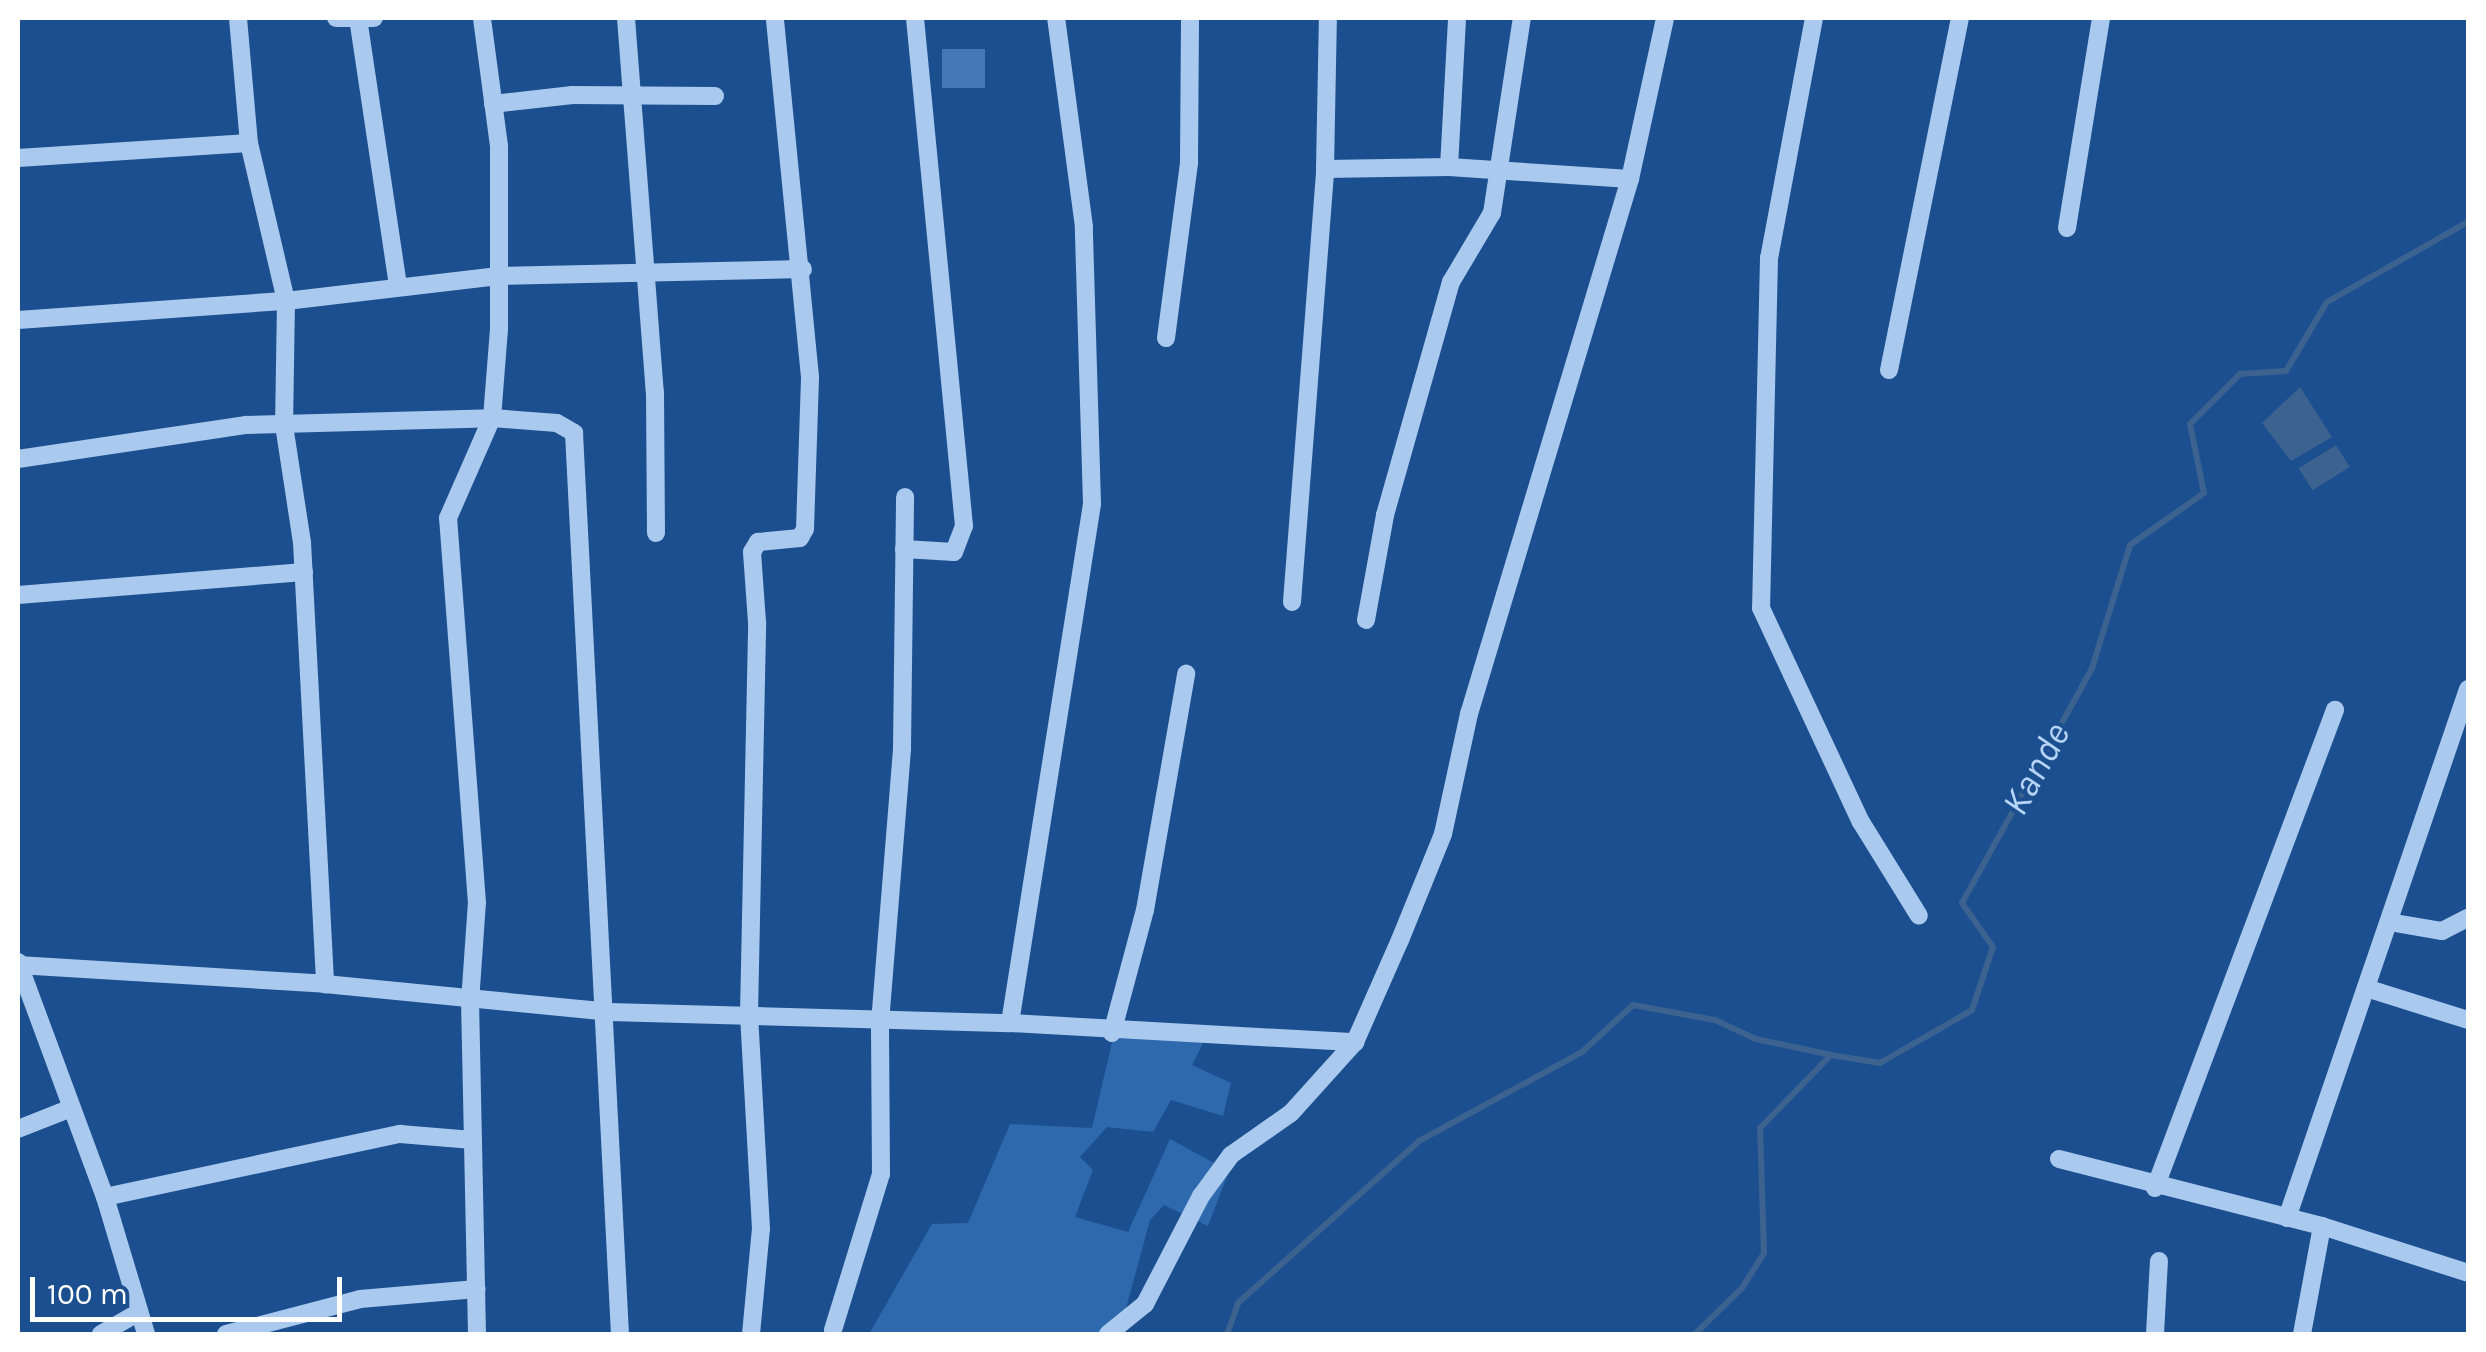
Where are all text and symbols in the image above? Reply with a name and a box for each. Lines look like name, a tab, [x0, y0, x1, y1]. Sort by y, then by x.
water label: Kande	[1992, 715, 2080, 823]
scale bar	[35, 1257, 348, 1319]
text: 100 m	[47, 1276, 128, 1312]

